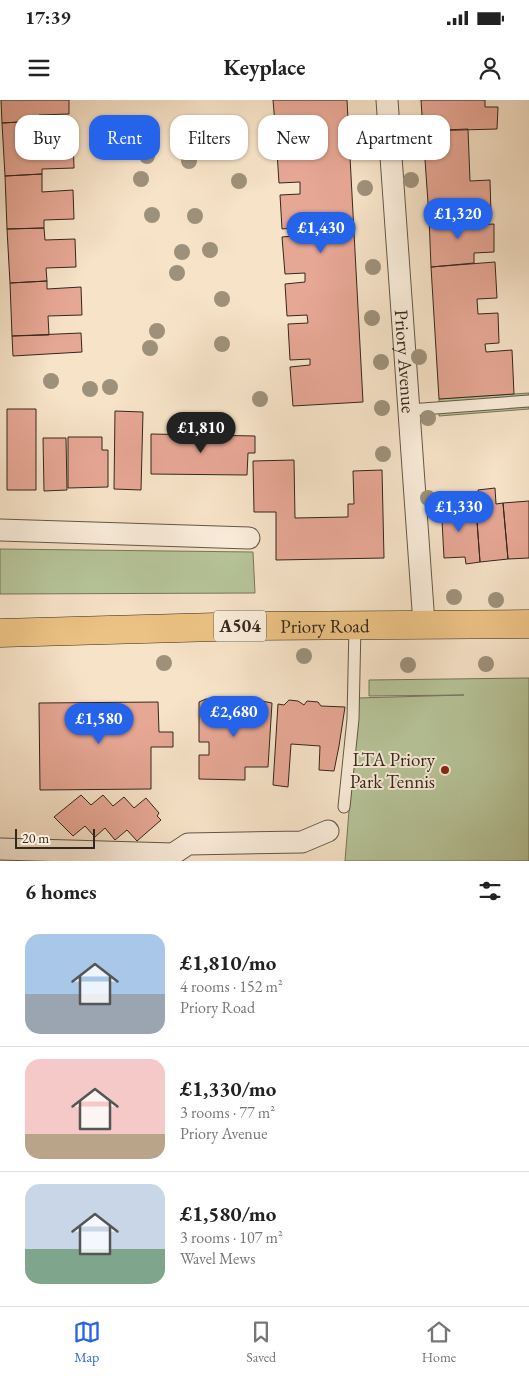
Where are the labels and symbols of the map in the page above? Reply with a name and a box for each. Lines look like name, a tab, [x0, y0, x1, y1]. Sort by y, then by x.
pin: £1,320	[417, 198, 499, 240]
pin: £1,430	[280, 212, 362, 254]
street label: Priory Avenue	[389, 309, 421, 414]
pin: £1,810	[160, 412, 242, 454]
pin: £1,330	[418, 490, 500, 533]
road number: A504	[214, 611, 266, 642]
street label: Priory Road	[280, 613, 370, 639]
pin: £2,680	[193, 696, 275, 738]
pin: £1,580	[58, 702, 140, 745]
place label: LTA Priory Park Tennis	[350, 747, 436, 794]
marker: LTA Priory Park Tennis	[439, 764, 451, 776]
scale bar	[15, 826, 95, 849]

